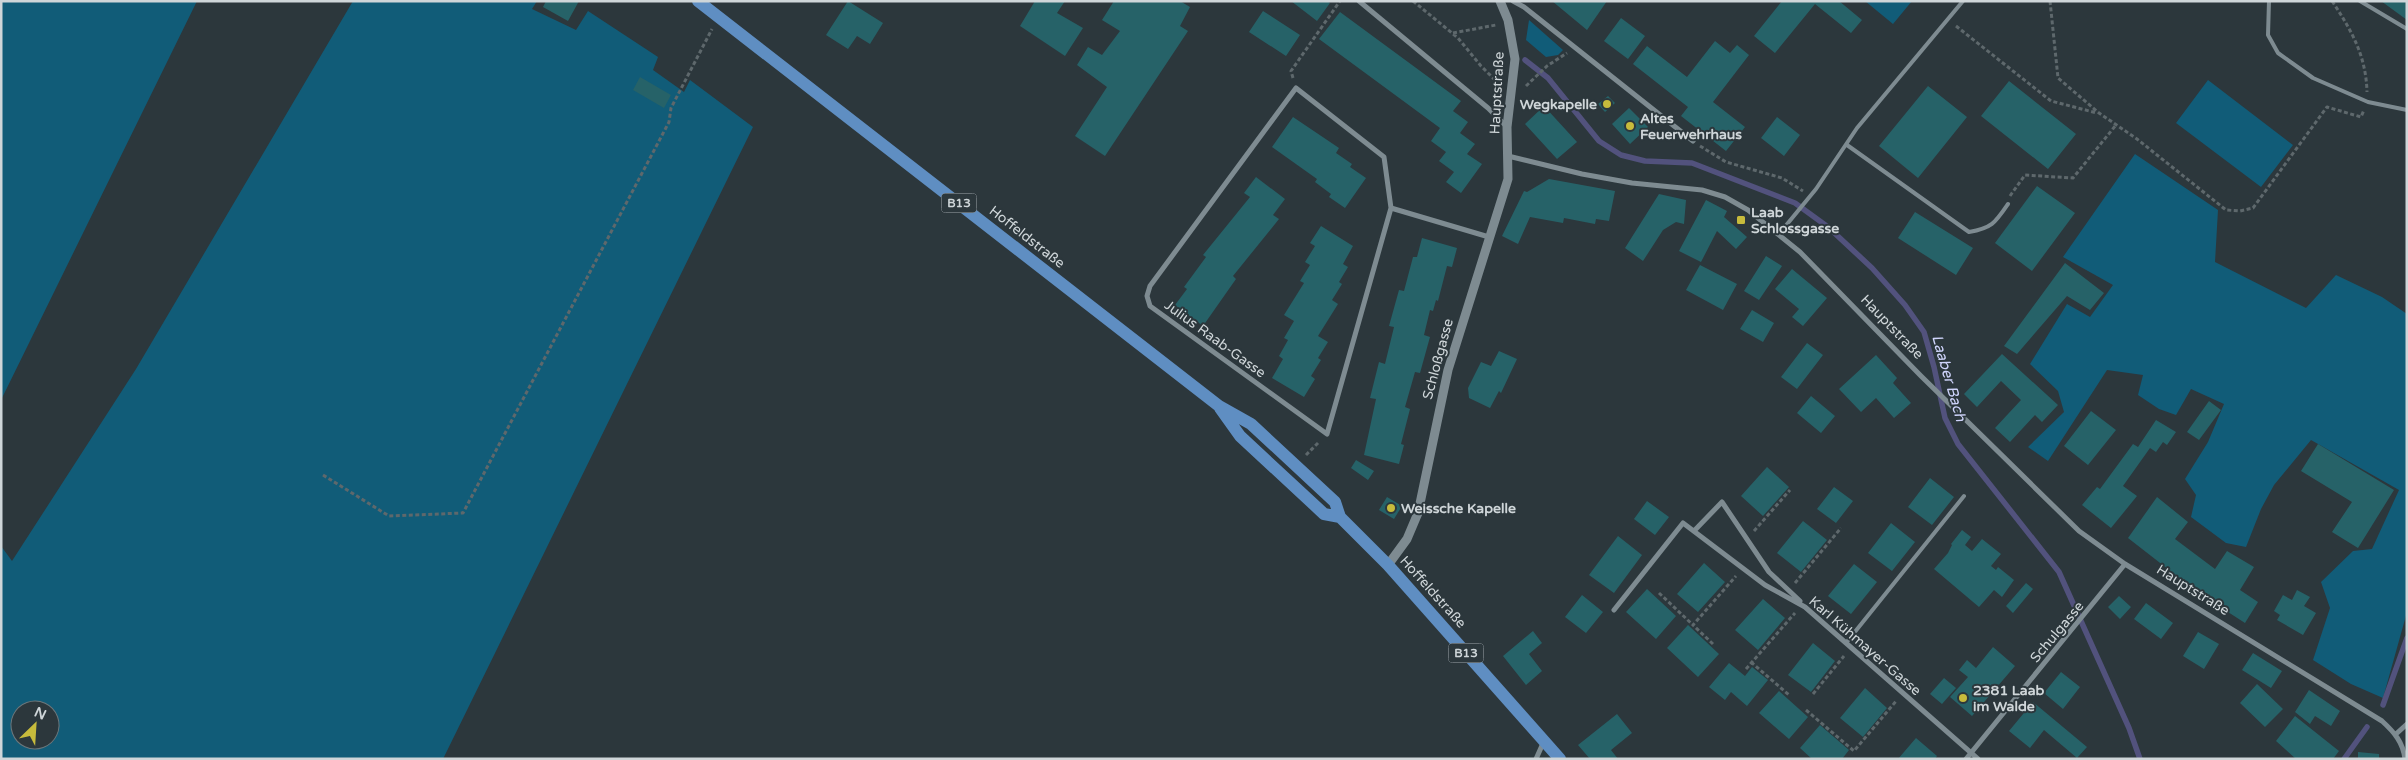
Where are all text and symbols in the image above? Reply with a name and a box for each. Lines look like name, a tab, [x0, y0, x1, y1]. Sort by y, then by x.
street label: Hauptstraße	[1486, 51, 1508, 135]
place label: Wegkapelle	[1520, 96, 1597, 113]
marker: Wegkapelle	[1601, 98, 1613, 110]
place label: Altes Feuerwehrhaus	[1640, 110, 1742, 143]
marker: Altes Feuerwehrhaus	[1624, 120, 1636, 132]
road number: B13	[942, 194, 976, 212]
street label: Hoffeldstraße	[986, 202, 1068, 272]
place label: Laab Schlossgasse	[1751, 204, 1839, 237]
marker: Laab Schlossgasse	[1735, 214, 1747, 226]
street label: Hauptstraße	[1857, 291, 1927, 363]
street label: Julius Raab-Gasse	[1161, 297, 1269, 381]
street label: Schloßgasse	[1419, 317, 1457, 401]
water label: Laaber Bach	[1928, 333, 1970, 424]
place label: Weissche Kapelle	[1401, 500, 1516, 517]
marker: Weissche Kapelle	[1385, 502, 1397, 514]
street label: Hoffeldstraße	[1396, 552, 1470, 632]
street label: Hauptstraße	[2153, 561, 2233, 619]
street label: Karl Kühmayer-Gasse	[1805, 593, 1925, 699]
street label: Schulgasse	[2026, 598, 2088, 666]
road number: B13	[1448, 644, 1484, 662]
place label: 2381 Laab im Walde	[1973, 682, 2045, 715]
marker: 2381 Laab im Walde	[1957, 692, 1969, 704]
north arrow	[10, 700, 60, 750]
text: N	[32, 704, 49, 724]

